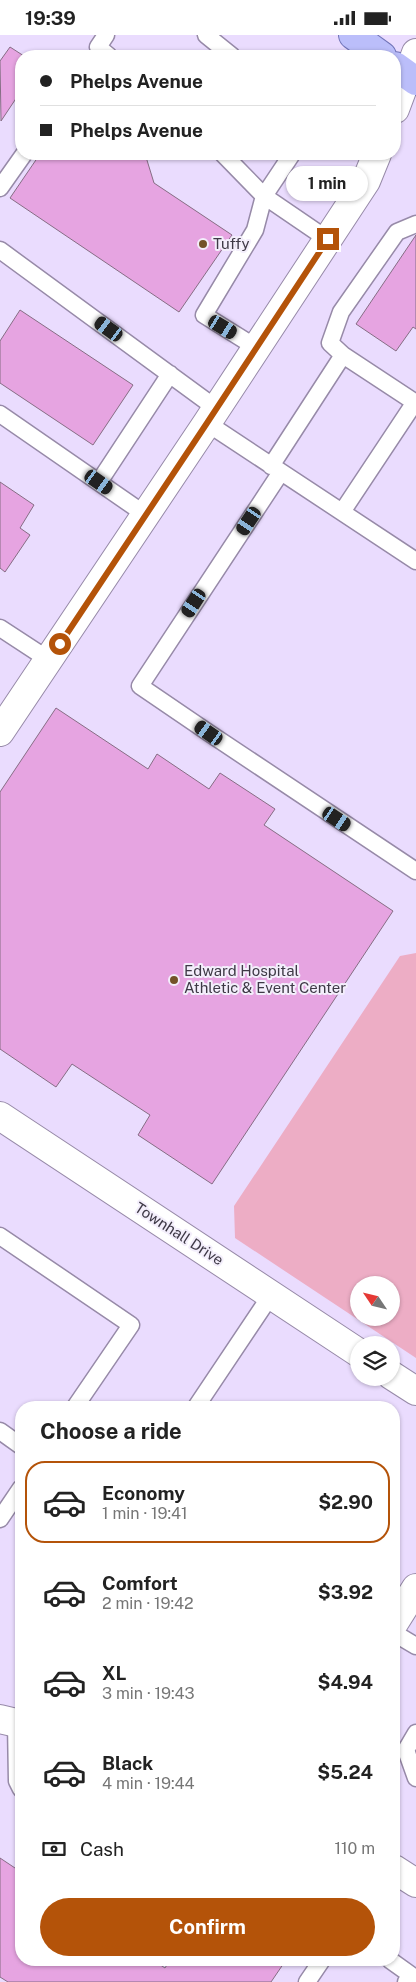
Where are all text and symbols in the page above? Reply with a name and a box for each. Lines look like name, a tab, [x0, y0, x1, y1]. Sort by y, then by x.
text: 19:39	[25, 7, 76, 29]
text: Phelps Avenue	[70, 70, 203, 92]
text: Phelps Avenue	[70, 119, 203, 141]
callout: 1 min	[287, 167, 369, 201]
text: 1 min	[308, 174, 346, 193]
route end	[317, 228, 339, 250]
place label: Tuffy	[213, 235, 249, 252]
marker: Tuffy	[197, 238, 209, 250]
car	[206, 313, 239, 341]
car	[92, 314, 125, 344]
car	[82, 467, 115, 497]
car	[234, 504, 263, 538]
car	[179, 586, 208, 620]
route start	[49, 633, 71, 655]
car	[192, 718, 225, 748]
car	[320, 804, 353, 834]
place label: Edward Hospital Athletic & Event Center	[184, 962, 346, 996]
marker: Edward Hospital Athletic & Event Center	[168, 974, 180, 986]
street label: Townhall Drive	[132, 1199, 227, 1268]
north arrow	[350, 1276, 400, 1326]
map controls	[350, 1276, 400, 1386]
button: layers	[350, 1336, 400, 1386]
text: Choose a ride	[40, 1418, 182, 1444]
icon: car	[42, 1480, 87, 1525]
text: Economy	[102, 1482, 185, 1504]
text: $2.90	[318, 1491, 373, 1513]
text: 1 min · 19:41	[102, 1504, 187, 1523]
icon: car	[42, 1570, 87, 1615]
text: Comfort	[102, 1572, 178, 1594]
text: $3.92	[318, 1581, 373, 1603]
text: 2 min · 19:42	[102, 1594, 194, 1613]
icon: car	[42, 1660, 87, 1705]
text: XL	[102, 1662, 127, 1684]
text: $4.94	[318, 1671, 373, 1693]
text: 3 min · 19:43	[102, 1684, 195, 1703]
icon: car	[42, 1750, 87, 1795]
text: Black	[102, 1752, 153, 1774]
text: $5.24	[317, 1761, 373, 1783]
text: 4 min · 19:44	[102, 1774, 195, 1793]
icon: cash	[40, 1835, 68, 1863]
text: Cash	[80, 1838, 124, 1860]
text: 110 m	[334, 1839, 375, 1858]
button: Confirm	[40, 1898, 375, 1956]

